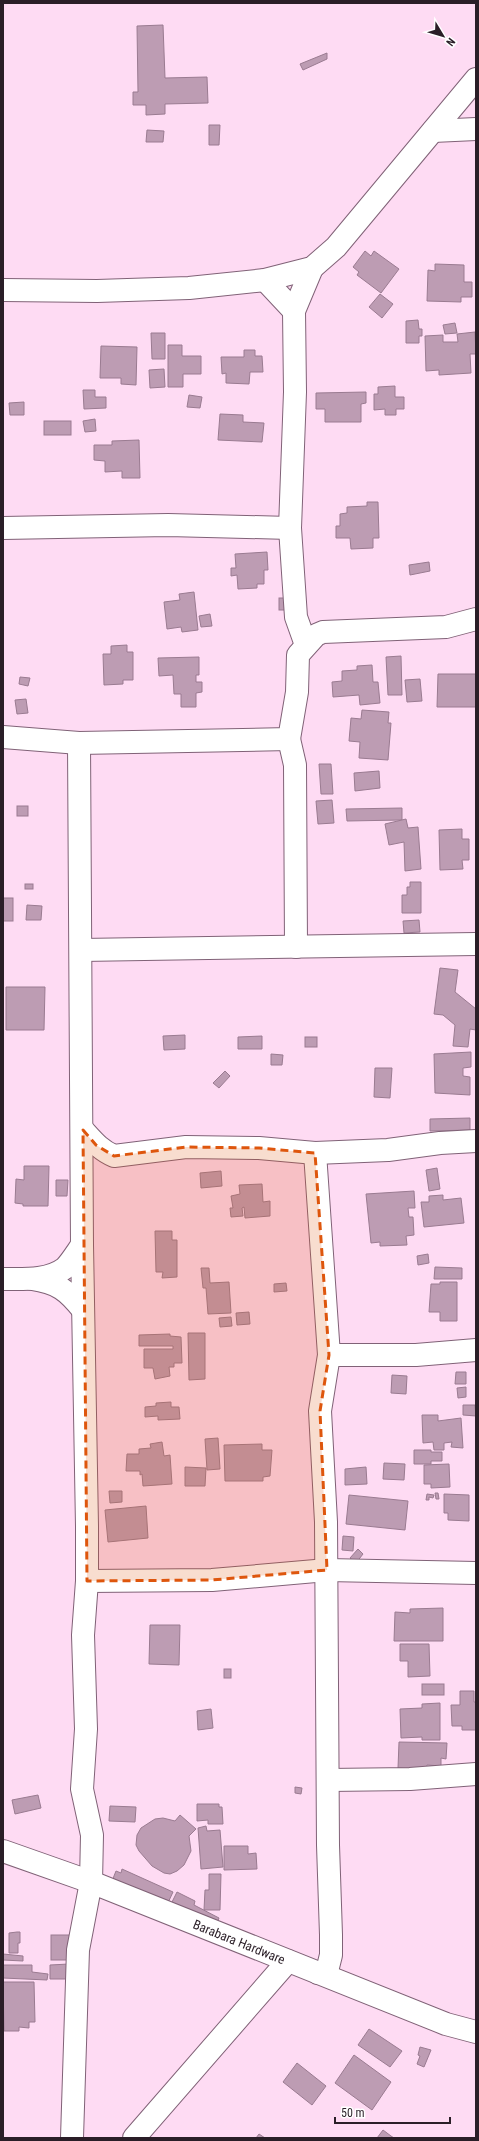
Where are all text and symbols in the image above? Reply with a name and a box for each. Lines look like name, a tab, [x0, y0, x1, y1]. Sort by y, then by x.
north arrow	[423, 16, 463, 56]
text: N	[443, 35, 458, 49]
street label: Barabara Hardware	[191, 1917, 287, 1967]
scale bar	[335, 2099, 450, 2125]
text: 50 m	[341, 2106, 365, 2120]

